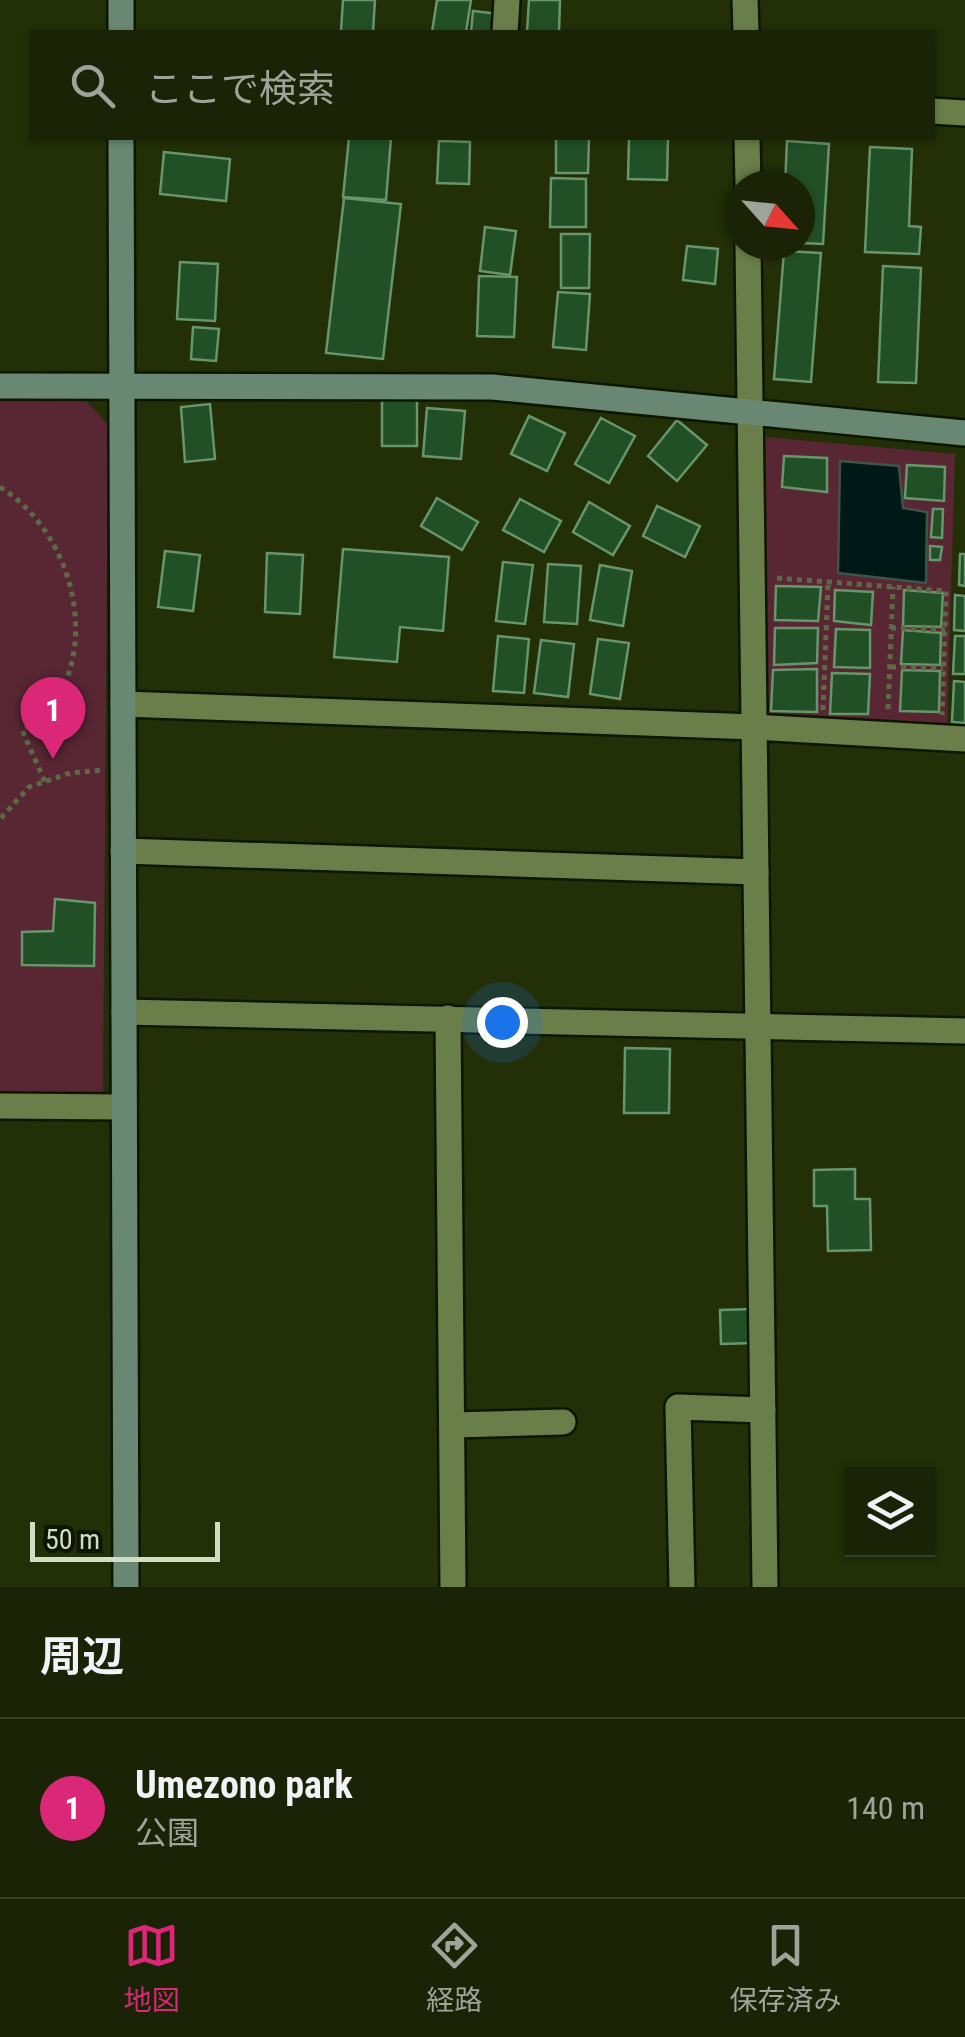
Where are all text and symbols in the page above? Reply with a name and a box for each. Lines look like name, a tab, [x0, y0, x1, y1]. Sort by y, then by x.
search box	[30, 30, 935, 140]
icon: search	[65, 58, 120, 113]
text: ここで検索	[145, 67, 335, 111]
north arrow	[725, 170, 815, 260]
pin: 1	[20, 676, 86, 759]
your location	[477, 997, 528, 1048]
map controls	[845, 1467, 935, 1557]
button: layers	[845, 1467, 935, 1557]
scale bar	[30, 1517, 220, 1562]
text: 50 m	[45, 1523, 100, 1556]
text: 周辺	[40, 1632, 124, 1681]
text: Umezono park	[135, 1763, 353, 1807]
text: 1	[64, 1789, 81, 1827]
text: 140 m	[846, 1789, 925, 1827]
text: 公園	[135, 1814, 199, 1852]
tab: 地図	[123, 1918, 180, 2018]
tab: 経路	[426, 1918, 483, 2018]
tab: 保存済み	[729, 1918, 842, 2018]

